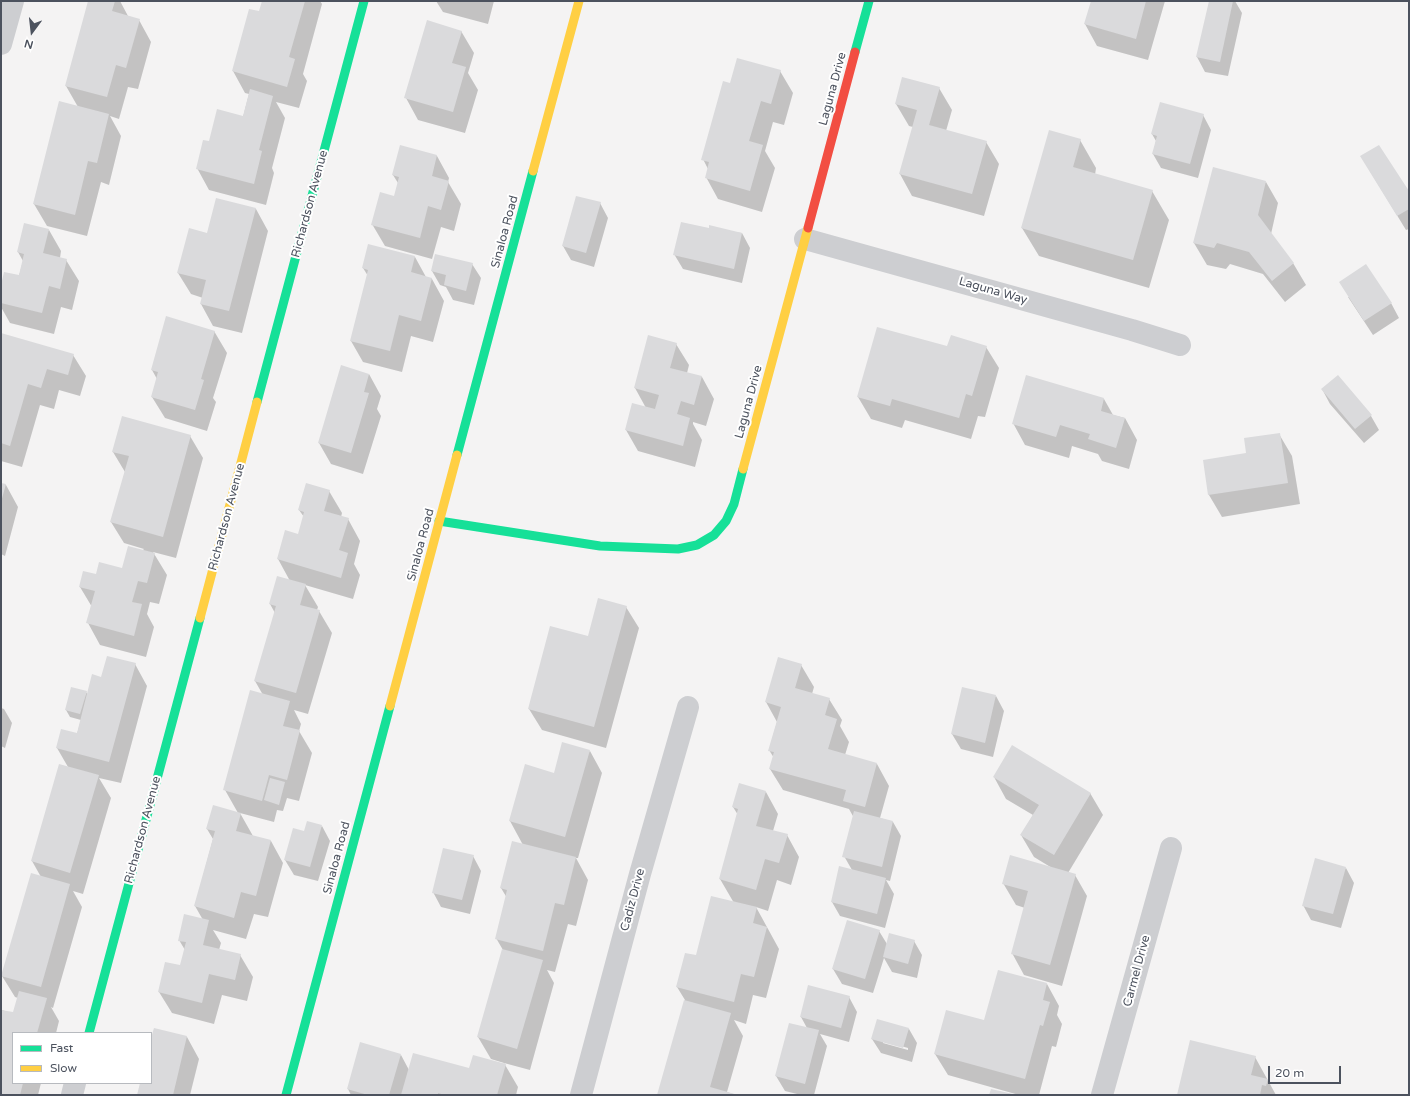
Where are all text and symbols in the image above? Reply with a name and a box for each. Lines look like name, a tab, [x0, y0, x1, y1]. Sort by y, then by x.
north arrow	[12, 12, 52, 52]
text: N	[23, 37, 35, 51]
street label: Laguna Drive	[816, 51, 850, 127]
street label: Richardson Avenue	[289, 149, 331, 259]
street label: Sinaloa Road	[488, 194, 522, 270]
street label: Laguna Way	[957, 274, 1029, 308]
street label: Laguna Drive	[732, 364, 766, 440]
street label: Richardson Avenue	[206, 462, 248, 572]
street label: Sinaloa Road	[404, 507, 438, 583]
street label: Richardson Avenue	[122, 775, 164, 885]
street label: Sinaloa Road	[320, 820, 354, 896]
street label: Cadiz Drive	[618, 867, 648, 933]
street label: Carmel Drive	[1121, 934, 1153, 1008]
legend	[12, 1032, 152, 1084]
text: Fast	[50, 1041, 73, 1055]
scale bar	[1270, 1058, 1343, 1084]
text: Slow	[50, 1061, 77, 1075]
text: 20 m	[1275, 1066, 1304, 1080]

